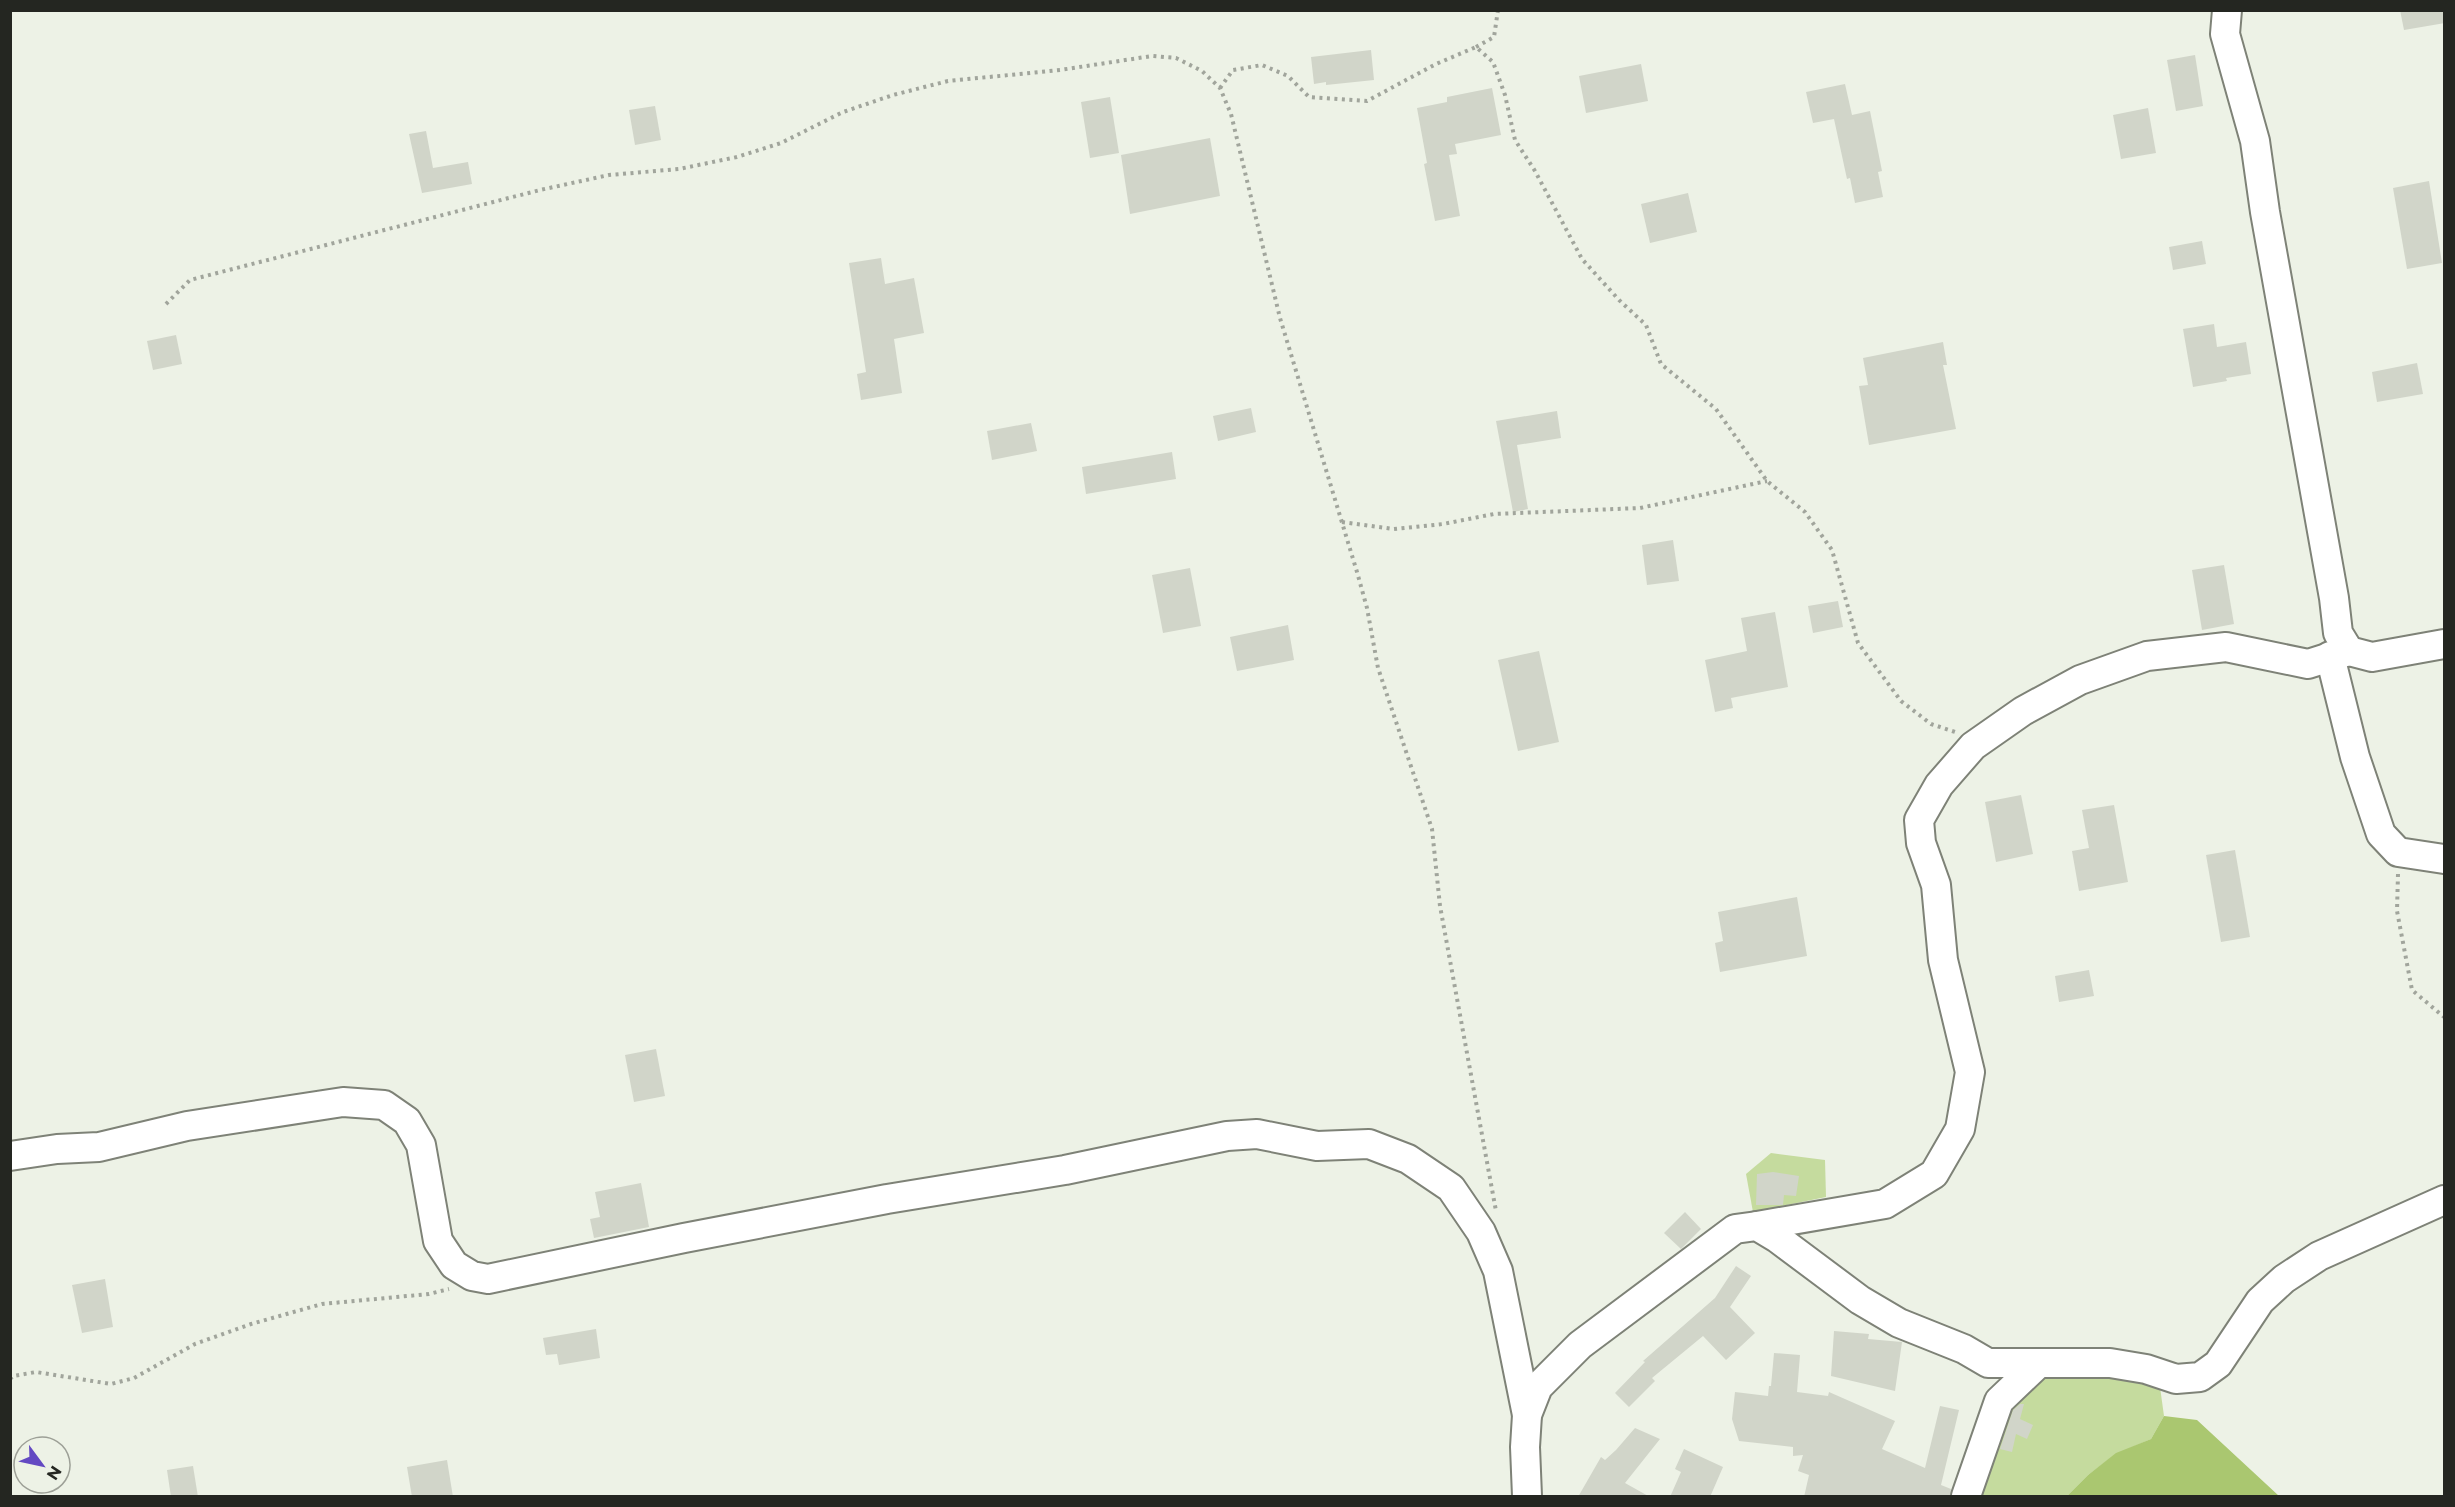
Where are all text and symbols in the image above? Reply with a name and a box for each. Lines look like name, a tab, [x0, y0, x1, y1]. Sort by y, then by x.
north arrow	[12, 1435, 72, 1495]
text: N	[43, 1462, 66, 1483]

